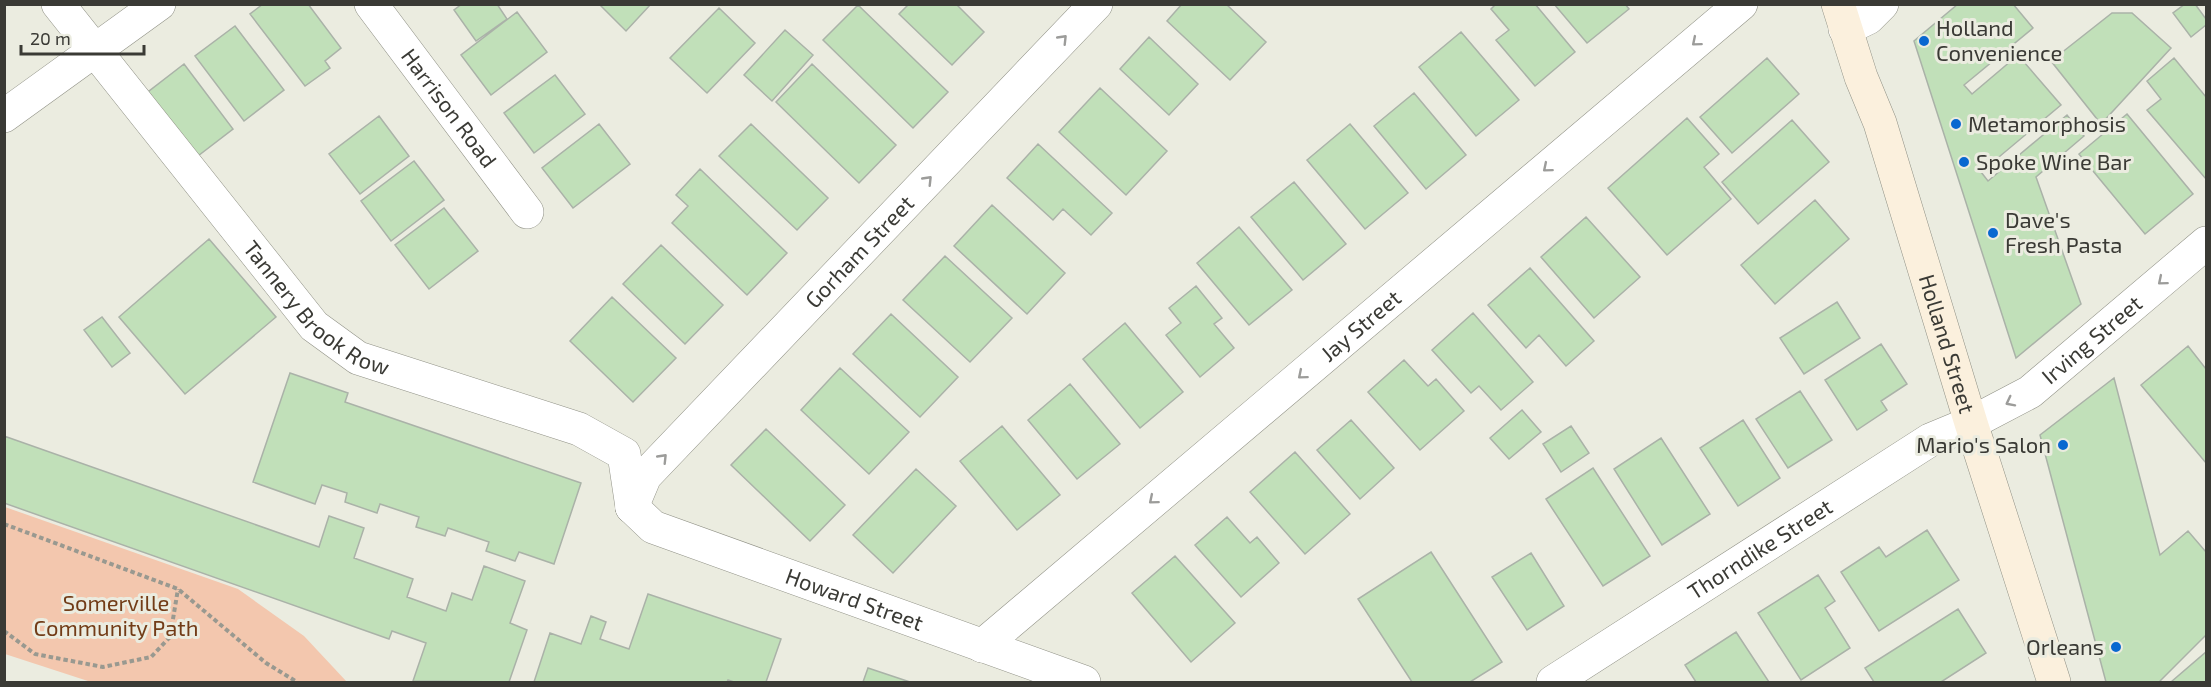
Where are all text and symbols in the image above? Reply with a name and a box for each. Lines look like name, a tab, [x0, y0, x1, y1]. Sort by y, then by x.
place label: Holland Convenience	[1936, 14, 2062, 65]
scale bar	[21, 18, 144, 56]
text: 20 m	[30, 27, 71, 49]
marker: Holland Convenience	[1917, 34, 1931, 48]
one-way arrow	[1692, 35, 1703, 46]
one-way arrow	[1056, 36, 1067, 46]
street label: Harrison Road	[397, 43, 503, 172]
place label: Metamorphosis	[1968, 110, 2126, 136]
marker: Metamorphosis	[1949, 117, 1963, 131]
place label: Spoke Wine Bar	[1976, 148, 2131, 174]
marker: Spoke Wine Bar	[1957, 155, 1971, 169]
one-way arrow	[1543, 161, 1554, 172]
one-way arrow	[921, 177, 932, 187]
street label: Gorham Street	[799, 189, 918, 312]
place label: Dave's Fresh Pasta	[2005, 206, 2122, 257]
marker: Dave's Fresh Pasta	[1986, 226, 2000, 240]
street label: Tannery Brook Row	[239, 235, 393, 379]
street label: Holland Street	[1915, 271, 1981, 416]
one-way arrow	[2158, 274, 2169, 285]
street label: Jay Street	[1315, 284, 1405, 366]
street label: Irving Street	[2036, 289, 2146, 389]
one-way arrow	[1298, 367, 1309, 378]
one-way arrow	[2005, 395, 2016, 406]
place label: Mario's Salon	[1916, 431, 2051, 457]
marker: Mario's Salon	[2056, 438, 2070, 452]
one-way arrow	[655, 454, 666, 465]
street label: Thorndike Street	[1682, 492, 1837, 604]
one-way arrow	[1149, 493, 1160, 504]
street label: Howard Street	[782, 562, 927, 635]
park label: Somerville Community Path	[34, 589, 198, 640]
place label: Orleans	[2026, 633, 2104, 659]
marker: Orleans	[2109, 640, 2123, 654]

